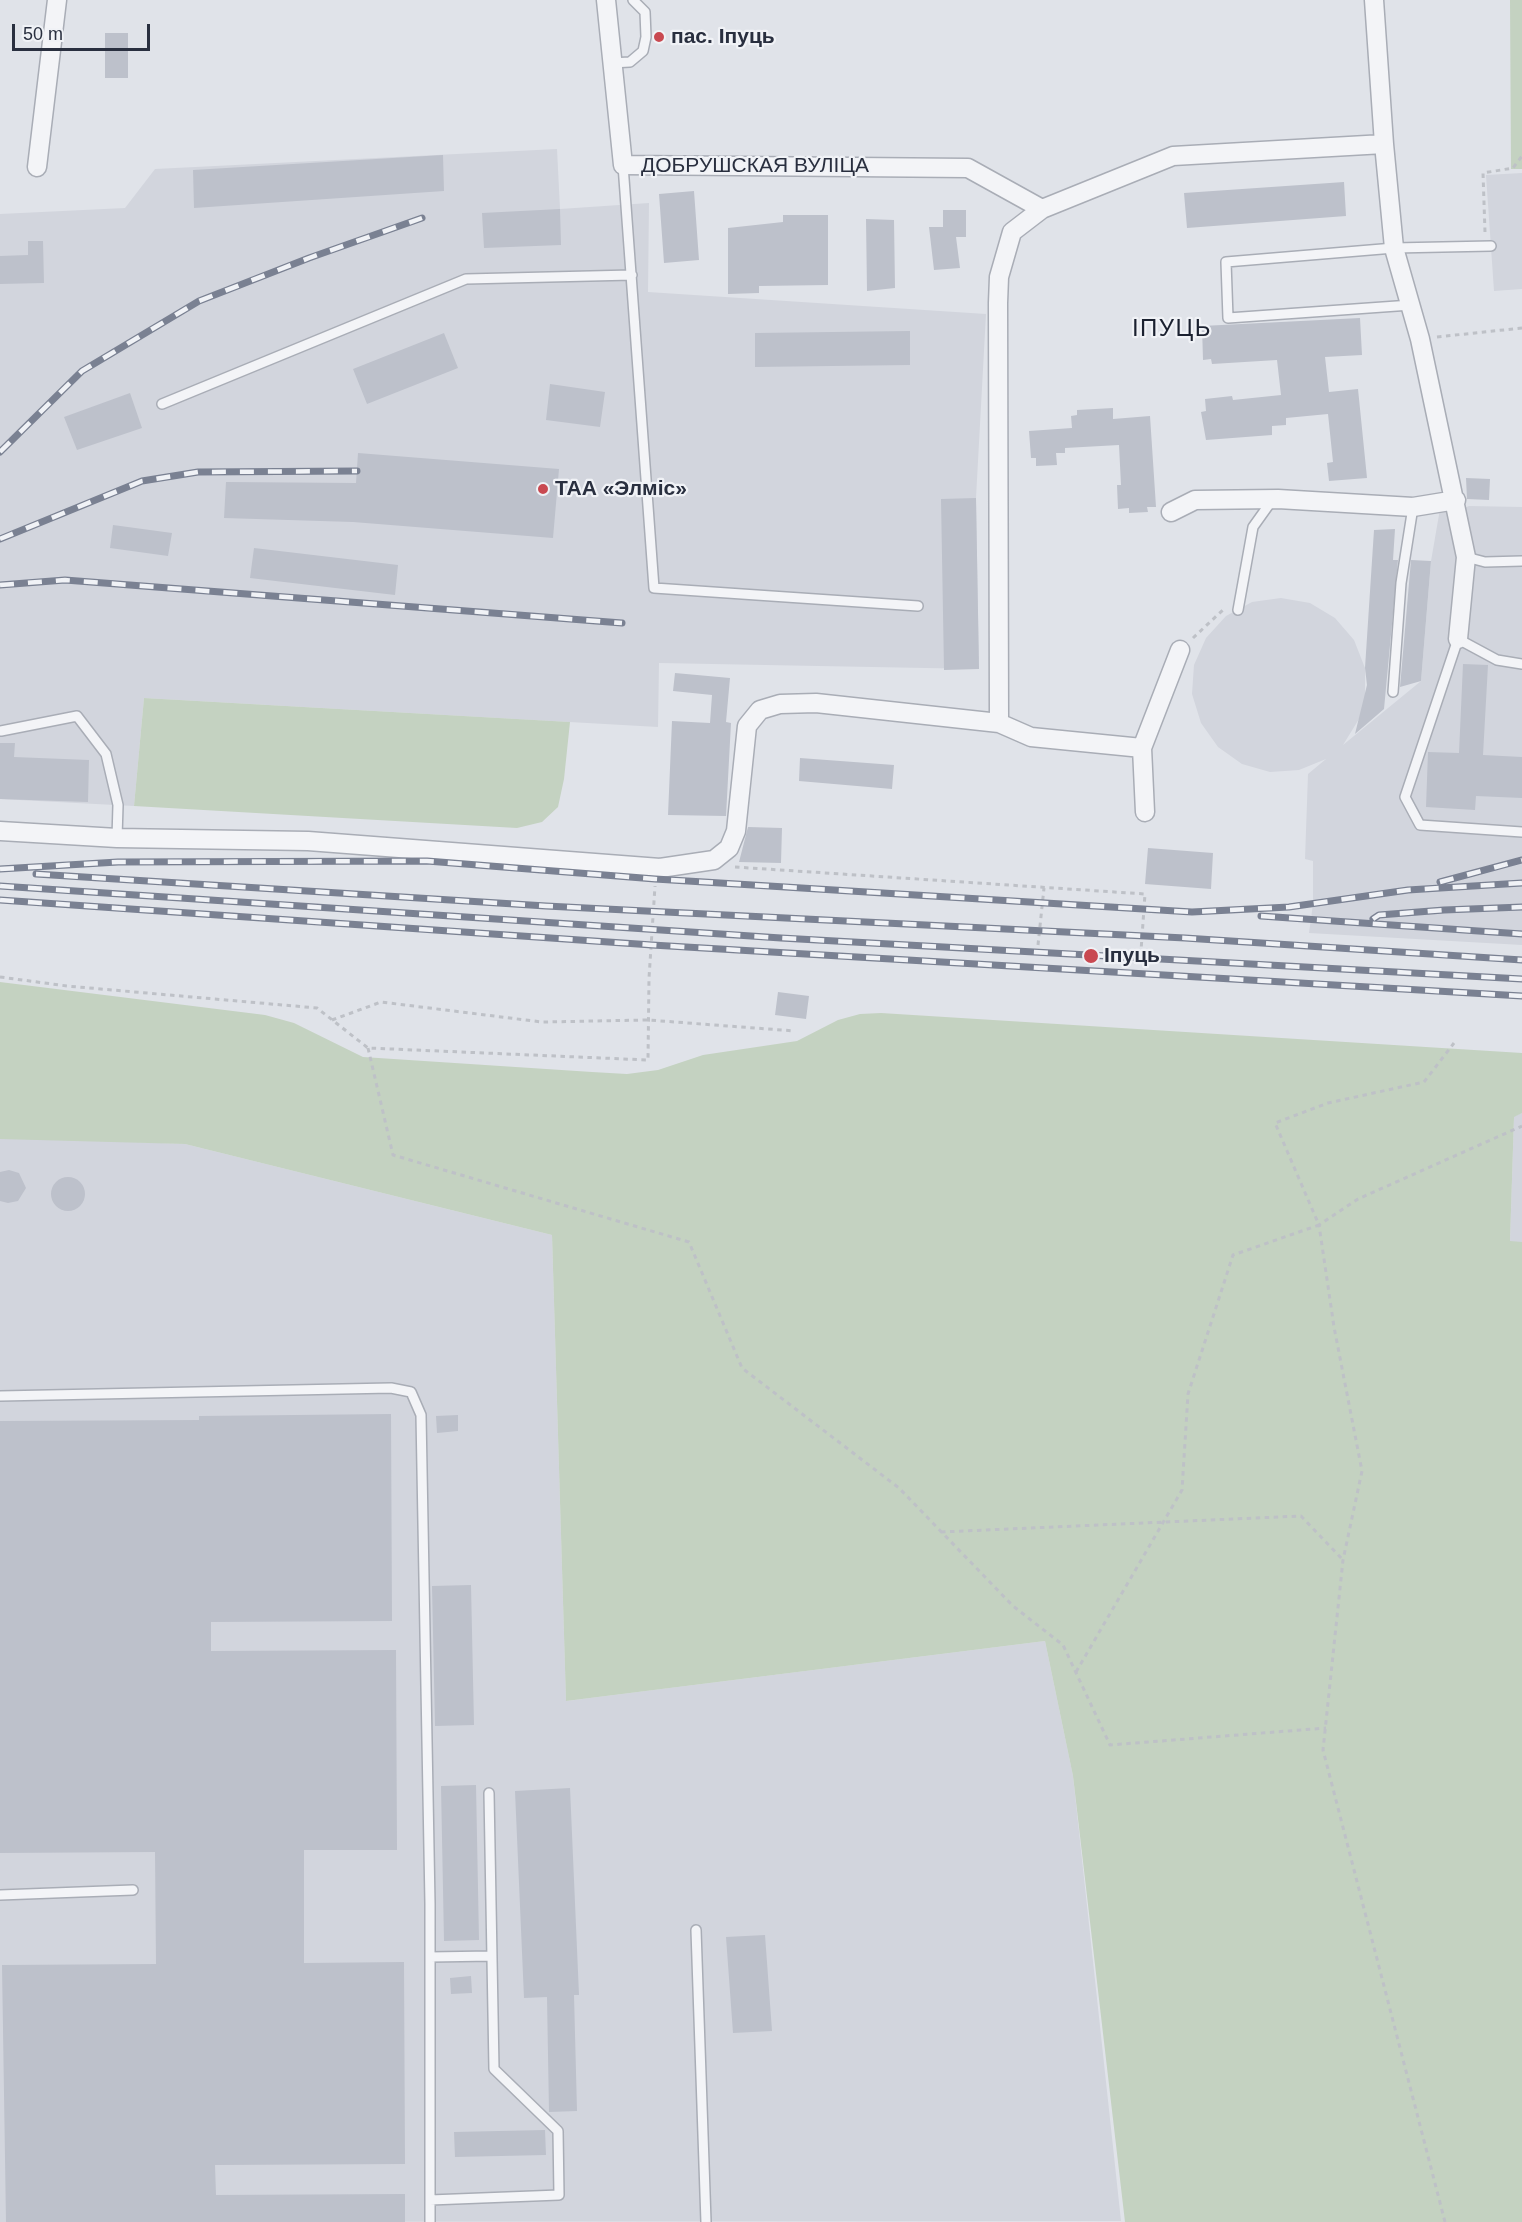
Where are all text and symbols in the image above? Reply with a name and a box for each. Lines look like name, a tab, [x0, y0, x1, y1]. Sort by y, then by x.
scale bar	[15, 12, 153, 50]
text: 50 m	[23, 24, 63, 44]
place label: пас. Іпуць	[671, 24, 775, 50]
marker: пас. Іпуць	[652, 30, 666, 44]
street label: ДОБРУШСКАЯ ВУЛІЦА	[641, 153, 869, 179]
district label: ІПУЦЬ	[1132, 315, 1212, 343]
place label: ТАА «Элміс»	[555, 476, 687, 502]
marker: ТАА «Элміс»	[536, 482, 550, 496]
place label: Іпуць	[1104, 943, 1160, 969]
marker: Іпуць	[1082, 947, 1100, 965]

